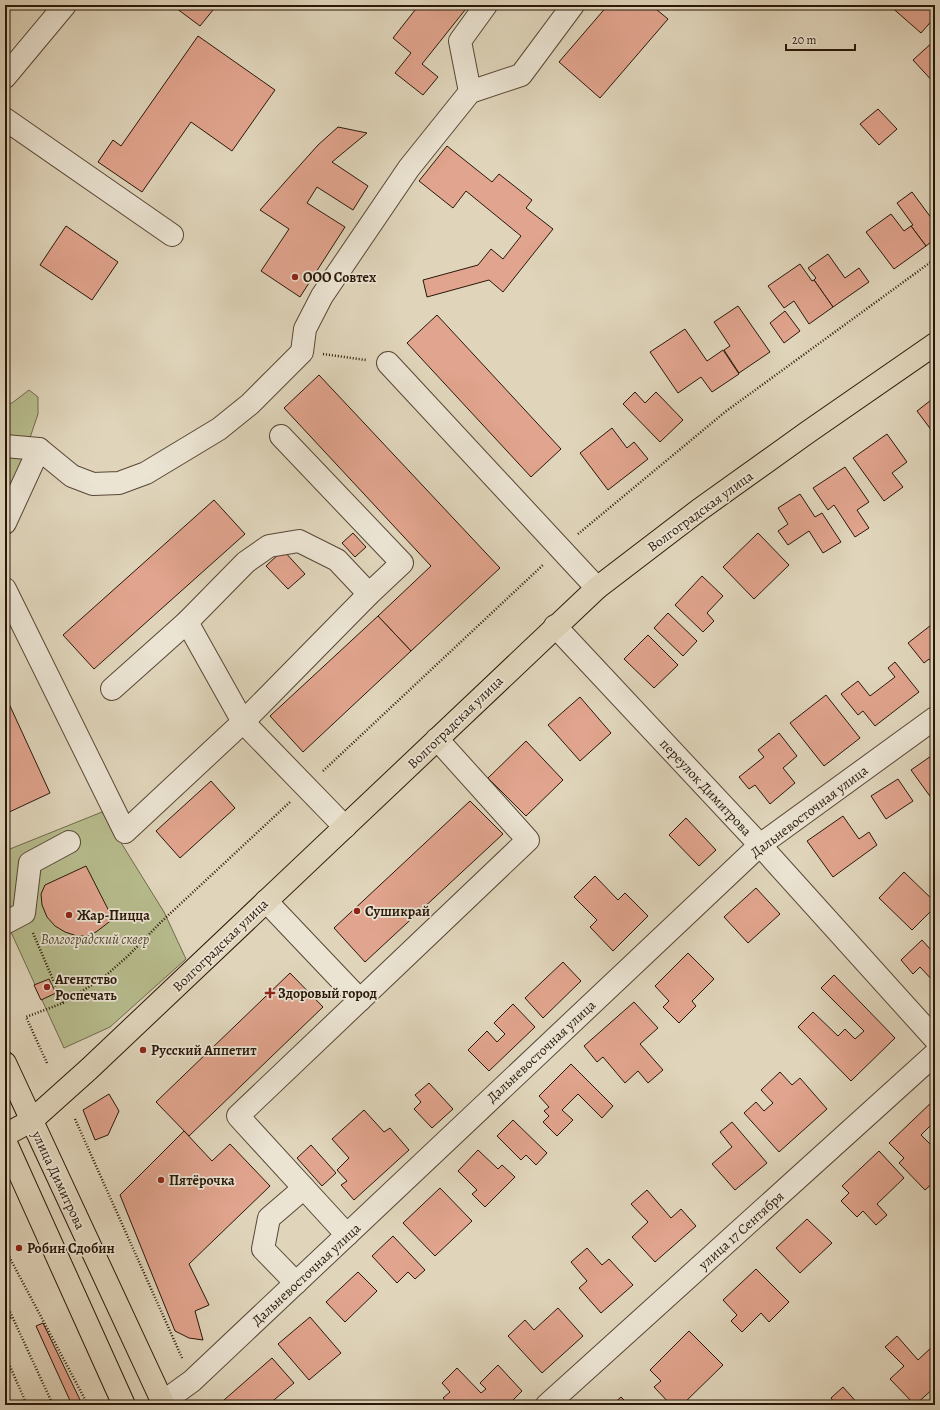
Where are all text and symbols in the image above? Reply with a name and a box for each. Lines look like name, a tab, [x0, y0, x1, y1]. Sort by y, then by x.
scale bar	[786, 26, 855, 52]
text: 20 m	[792, 32, 816, 48]
place label: ООО Совтех	[303, 268, 377, 287]
marker: ООО Совтех	[290, 272, 300, 282]
street label: Волгоградская улица	[644, 466, 757, 556]
street label: Волгоградская улица	[403, 671, 508, 773]
street label: переулок Димитрова	[655, 734, 756, 841]
street label: Дальневосточная улица	[747, 761, 872, 862]
street label: Волгоградская улица	[168, 894, 273, 996]
place label: Сушикрай	[365, 902, 430, 921]
place label: Жар-Пицца	[77, 906, 150, 925]
marker: Сушикрай	[352, 906, 362, 916]
marker: Жар-Пицца	[64, 910, 74, 920]
park label: Волгоградский сквер	[41, 930, 150, 949]
place label: Агентство Роспечать	[54, 970, 117, 1005]
marker: Агентство Роспечать	[42, 982, 52, 992]
place label: Здоровый город	[278, 984, 377, 1003]
marker: Здоровый город	[265, 988, 275, 998]
street label: Дальневосточная улица	[483, 995, 600, 1107]
place label: Русский Аппетит	[151, 1041, 257, 1060]
marker: Русский Аппетит	[138, 1045, 148, 1055]
street label: улица Димитрова	[27, 1127, 90, 1233]
place label: Пятёрочка	[169, 1171, 235, 1190]
marker: Пятёрочка	[156, 1175, 166, 1185]
street label: улица 17 Сентября	[694, 1187, 788, 1275]
street label: Дальневосточная улица	[248, 1218, 365, 1330]
place label: Робин Сдобин	[27, 1239, 115, 1258]
marker: Робин Сдобин	[14, 1243, 24, 1253]

